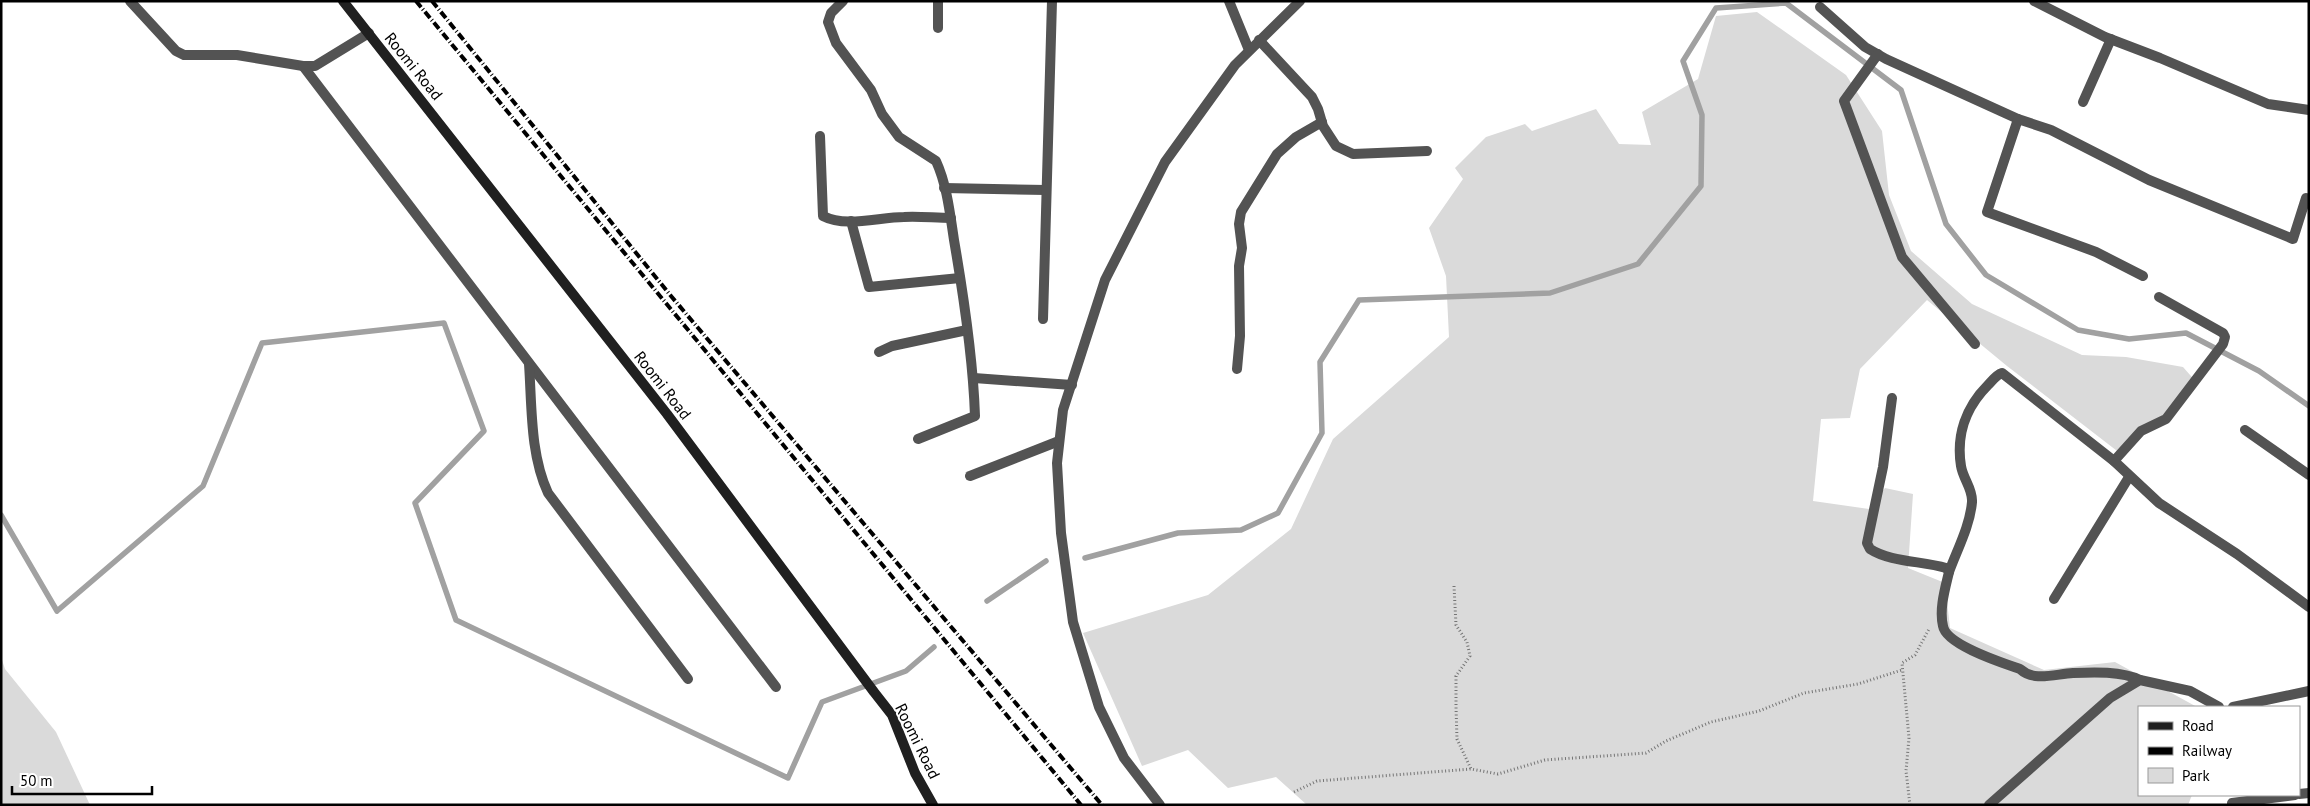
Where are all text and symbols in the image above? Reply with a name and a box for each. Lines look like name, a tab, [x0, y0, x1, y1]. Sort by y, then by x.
street label: Roomi Road	[381, 28, 447, 104]
street label: Roomi Road	[630, 347, 696, 423]
street label: Roomi Road	[891, 700, 945, 782]
legend	[2138, 706, 2300, 796]
text: Road	[2182, 716, 2214, 735]
text: Railway	[2182, 741, 2232, 760]
scale bar	[12, 764, 152, 796]
text: Park	[2182, 766, 2210, 785]
text: 50 m	[20, 771, 53, 790]

